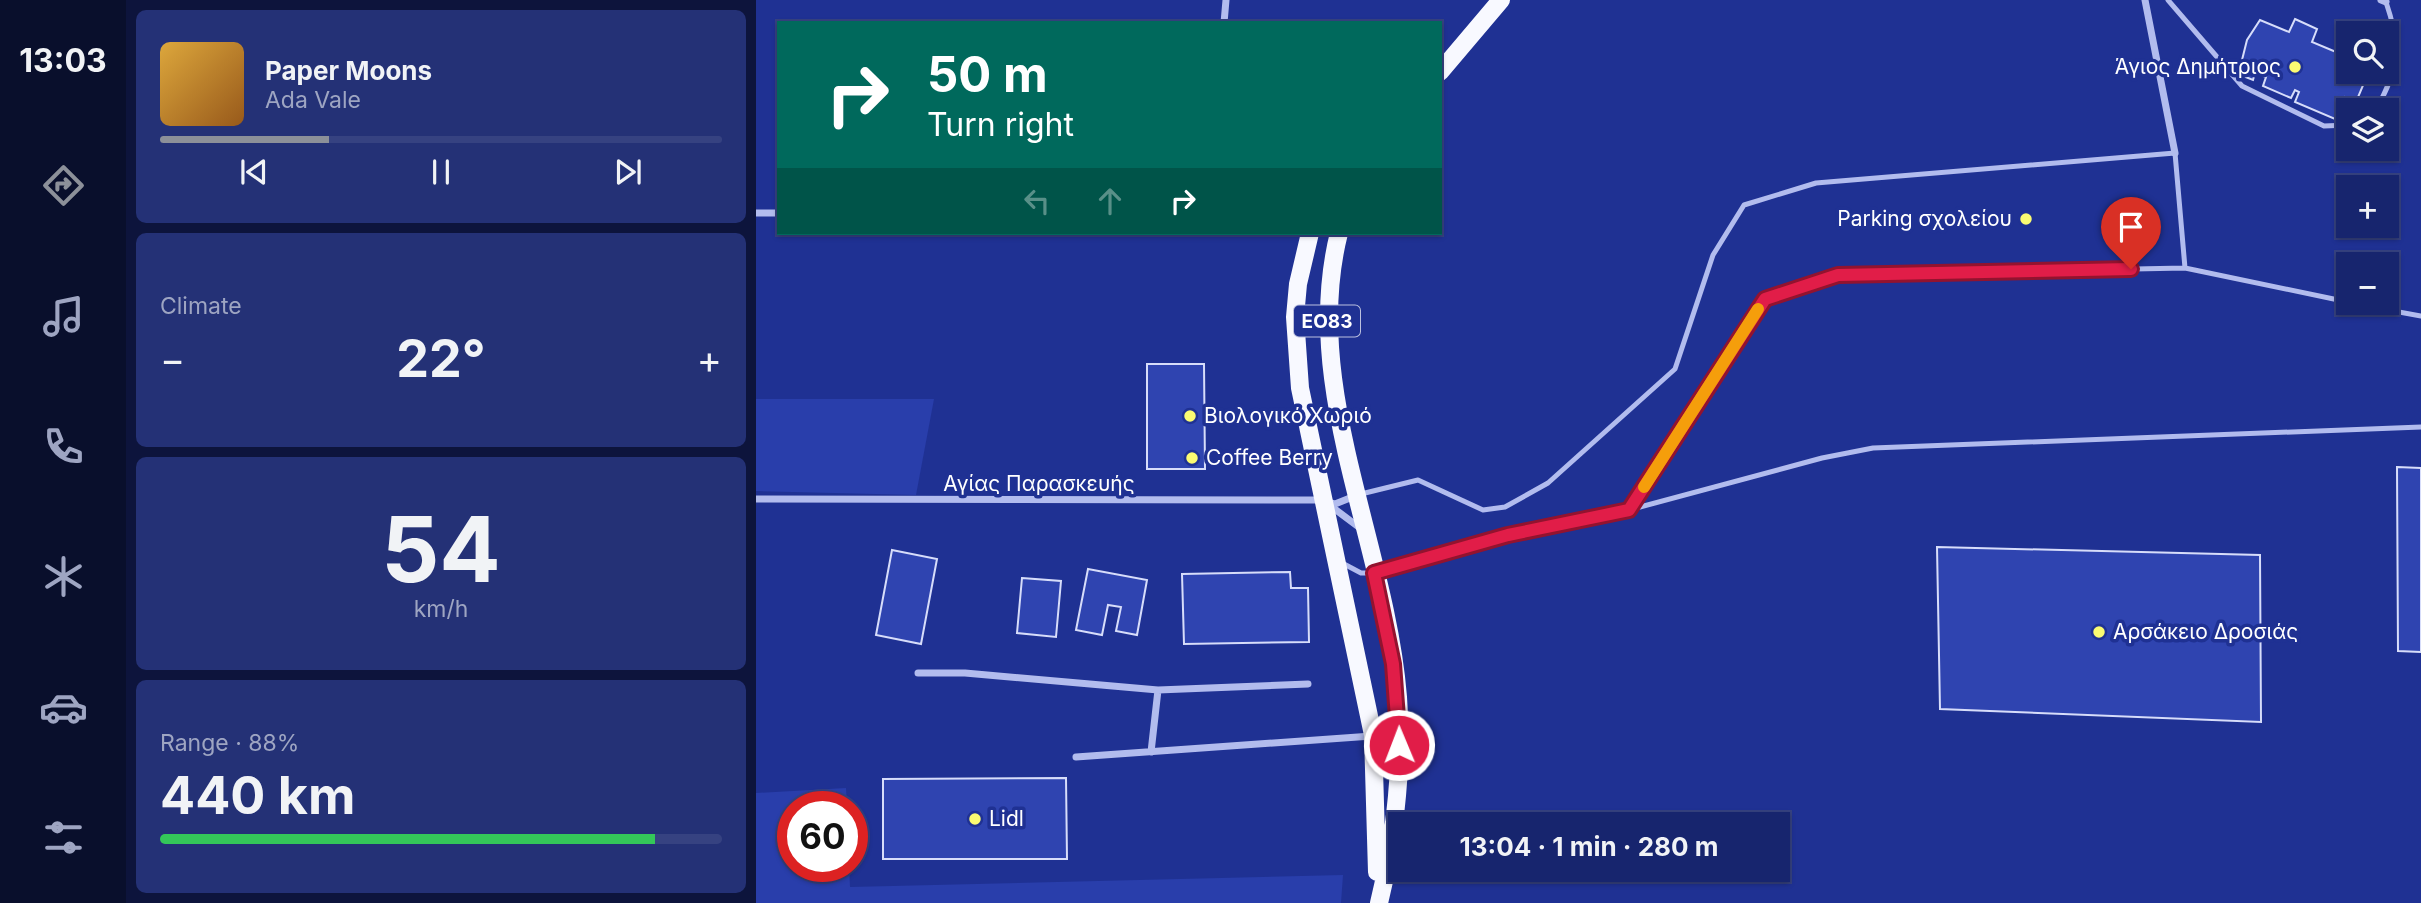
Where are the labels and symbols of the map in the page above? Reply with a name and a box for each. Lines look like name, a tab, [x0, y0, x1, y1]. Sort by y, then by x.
place label: Άγιος Δημήτριος	[2115, 54, 2281, 79]
marker: Άγιος Δημήτριος	[2287, 59, 2303, 75]
pin	[2101, 197, 2161, 269]
place label: Parking σχολείου	[1837, 206, 2012, 231]
marker: Parking σχολείου	[2018, 211, 2034, 227]
road number: ΕΟ83	[1294, 306, 1360, 336]
place label: Βιολογικό Χωριό	[1204, 403, 1372, 428]
marker: Βιολογικό Χωριό	[1182, 408, 1198, 424]
place label: Coffee Berry	[1206, 445, 1333, 470]
marker: Coffee Berry	[1184, 450, 1200, 466]
street label: Αγίας Παρασκευής	[943, 471, 1135, 496]
place label: Αρσάκειο Δροσιάς	[2113, 619, 2298, 644]
marker: Αρσάκειο Δροσιάς	[2091, 624, 2107, 640]
position arrow	[1362, 708, 1436, 782]
speed limit sign: 60	[777, 791, 868, 882]
place label: Lidl	[989, 806, 1024, 831]
marker: Lidl	[967, 811, 983, 827]

